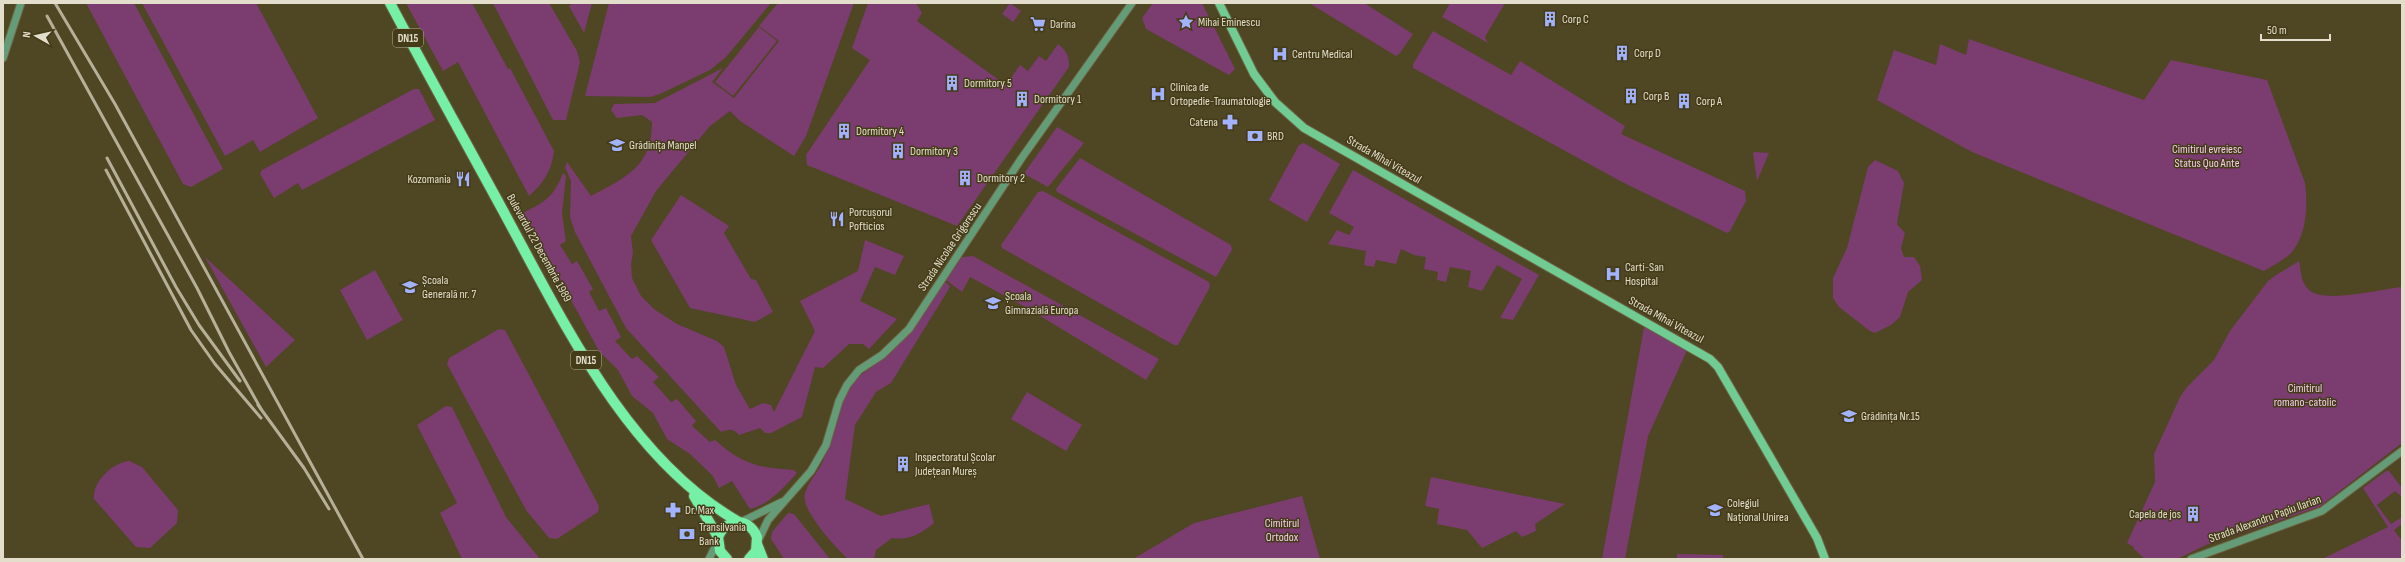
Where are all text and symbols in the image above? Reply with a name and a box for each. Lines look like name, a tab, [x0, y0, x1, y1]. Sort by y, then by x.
building icon: Corp C	[1541, 10, 1559, 28]
place label: Corp C	[1562, 12, 1589, 27]
place icon: Mihai Eminescu	[1177, 13, 1195, 31]
supermarket icon: Darina	[1029, 15, 1047, 33]
place label: Mihai Eminescu	[1198, 15, 1260, 30]
north arrow	[16, 16, 56, 56]
scale bar	[2261, 16, 2330, 42]
place label: Darina	[1050, 17, 1076, 32]
text: 50 m	[2267, 23, 2287, 38]
road number: DN15	[393, 29, 423, 47]
text: N	[20, 31, 33, 38]
building icon: Corp D	[1613, 44, 1631, 62]
hospital icon: Centru Medical	[1271, 45, 1289, 63]
place label: Corp D	[1634, 46, 1661, 61]
place label: Centru Medical	[1292, 47, 1352, 62]
building icon: Dormitory 5	[943, 74, 961, 92]
place label: Dormitory 5	[964, 76, 1012, 91]
place label: Clinica de Ortopedie-Traumatologie	[1170, 80, 1271, 109]
hospital icon: Clinica de Ortopedie-Traumatologie	[1149, 85, 1167, 103]
building icon: Corp B	[1622, 87, 1640, 105]
place label: Corp B	[1643, 89, 1669, 104]
building icon: Dormitory 1	[1013, 90, 1031, 108]
place label: Dormitory 1	[1034, 92, 1082, 107]
building icon: Corp A	[1675, 92, 1693, 110]
place label: Corp A	[1696, 94, 1723, 109]
pharmacy icon: Catena	[1221, 113, 1239, 131]
place label: Catena	[1190, 115, 1218, 130]
building icon: Dormitory 4	[835, 122, 853, 140]
place label: Dormitory 4	[856, 124, 904, 139]
bank icon: BRD	[1246, 127, 1264, 145]
place label: BRD	[1267, 129, 1284, 144]
street label: Strada Mihai Viteazul	[1344, 133, 1424, 187]
school or university icon: Grădinița Manpel	[608, 136, 626, 154]
place label: Grădinița Manpel	[629, 138, 697, 153]
building icon: Dormitory 3	[889, 142, 907, 160]
park label: Cimitirul evreiesc Status Quo Ante	[2172, 142, 2242, 171]
place label: Dormitory 3	[910, 144, 958, 159]
building icon: Dormitory 2	[956, 169, 974, 187]
restaurant icon: Kozomania	[454, 170, 472, 188]
place label: Dormitory 2	[977, 171, 1025, 186]
place label: Kozomania	[407, 172, 451, 187]
street label: Bulevardul 22 Decembrie 1989	[503, 191, 575, 305]
street label: Strada Nicolae Grigorescu	[915, 200, 985, 294]
place label: Porcușorul Pofticios	[849, 205, 892, 234]
restaurant icon: Porcușorul Pofticios	[828, 210, 846, 228]
place label: Carti-San Hospital	[1625, 260, 1664, 289]
hospital icon: Carti-San Hospital	[1604, 265, 1622, 283]
place label: Școala Generală nr. 7	[422, 273, 477, 302]
school or university icon: Școala Generală nr. 7	[401, 278, 419, 296]
place label: Școala Gimnazială Europa	[1005, 289, 1079, 318]
street label: Strada Mihai Viteazul	[1626, 293, 1706, 347]
school or university icon: Școala Gimnazială Europa	[984, 294, 1002, 312]
road number: DN15	[571, 351, 601, 369]
park label: Cimitirul romano-catolic	[2274, 381, 2336, 410]
school or university icon: Grădinița Nr.15	[1840, 407, 1858, 425]
place label: Grădinița Nr.15	[1861, 409, 1920, 424]
place label: Inspectoratul Școlar Județean Mureș	[914, 450, 996, 479]
building icon: Inspectoratul Școlar Județean Mureș	[894, 455, 912, 473]
street label: Strada Alexandru Papiu Ilarian	[2207, 492, 2323, 546]
place label: Colegiul Național Unirea	[1727, 496, 1789, 525]
pharmacy icon: Dr. Max	[664, 501, 682, 519]
school or university icon: Colegiul Național Unirea	[1706, 501, 1724, 519]
place label: Dr. Max	[685, 503, 715, 518]
building icon: Capela de jos	[2184, 505, 2202, 523]
place label: Capela de jos	[2129, 507, 2181, 522]
park label: Cimitirul Ortodox	[1265, 516, 1299, 545]
place label: Transilvania Bank	[699, 520, 746, 549]
bank icon: Transilvania Bank	[678, 525, 696, 543]

